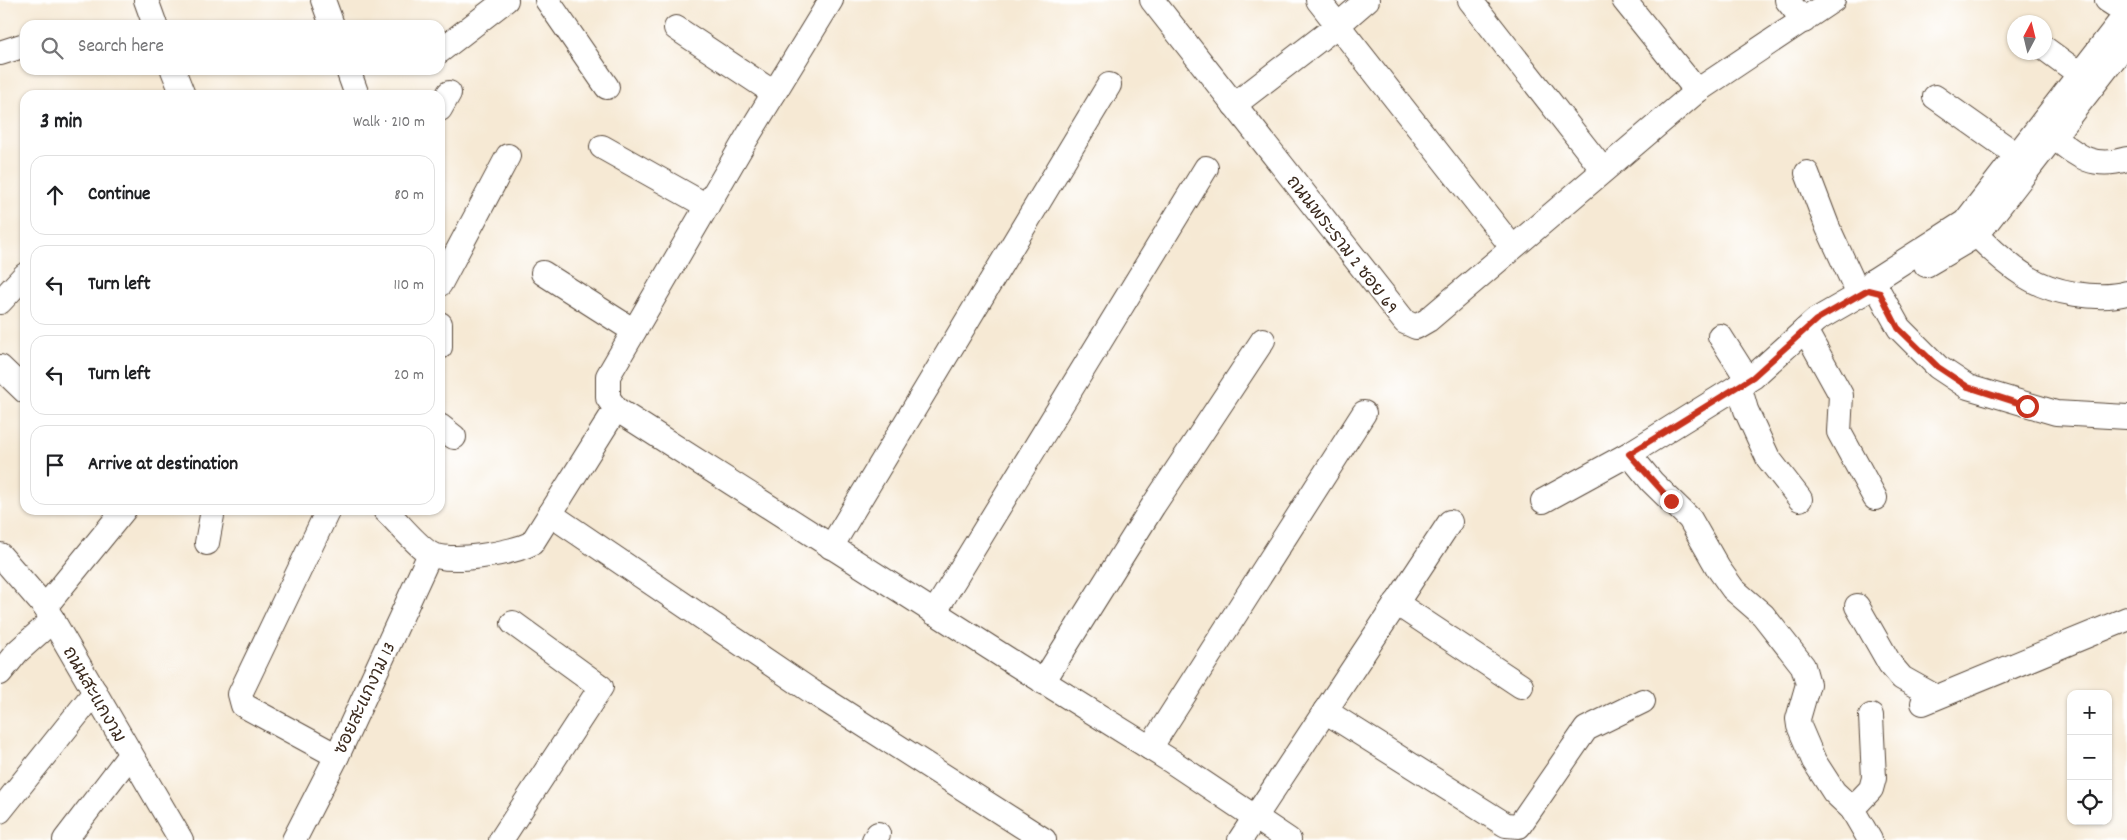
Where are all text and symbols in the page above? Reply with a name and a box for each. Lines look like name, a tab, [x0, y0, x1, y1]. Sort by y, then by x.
north arrow	[2007, 15, 2052, 60]
search box	[20, 20, 445, 75]
icon: search	[38, 34, 66, 62]
text: Search here	[78, 34, 164, 61]
text: 3 min	[40, 108, 82, 138]
text: Walk · 210 m	[353, 111, 425, 134]
street label: ถนนพระราม 2 ซอย 69	[1279, 171, 1403, 320]
icon: ahead	[41, 181, 69, 209]
text: Continue	[88, 182, 150, 209]
text: 80 m	[394, 184, 424, 207]
icon: left	[41, 271, 69, 299]
text: Turn left	[88, 272, 151, 299]
text: 110 m	[394, 274, 424, 297]
icon: left	[41, 361, 69, 389]
text: Turn left	[88, 362, 151, 389]
text: 20 m	[394, 364, 424, 387]
route start	[2016, 395, 2039, 418]
icon: arrive	[41, 451, 69, 479]
text: Arrive at destination	[88, 452, 238, 479]
route end	[1660, 490, 1683, 513]
street label: ซอยสะแกงาม 13	[329, 639, 403, 759]
street label: ถนนสะแกงาม	[55, 642, 131, 748]
map controls	[2067, 690, 2112, 825]
button: +	[2067, 690, 2112, 735]
button: −	[2067, 735, 2112, 780]
button: locate	[2067, 780, 2112, 825]

